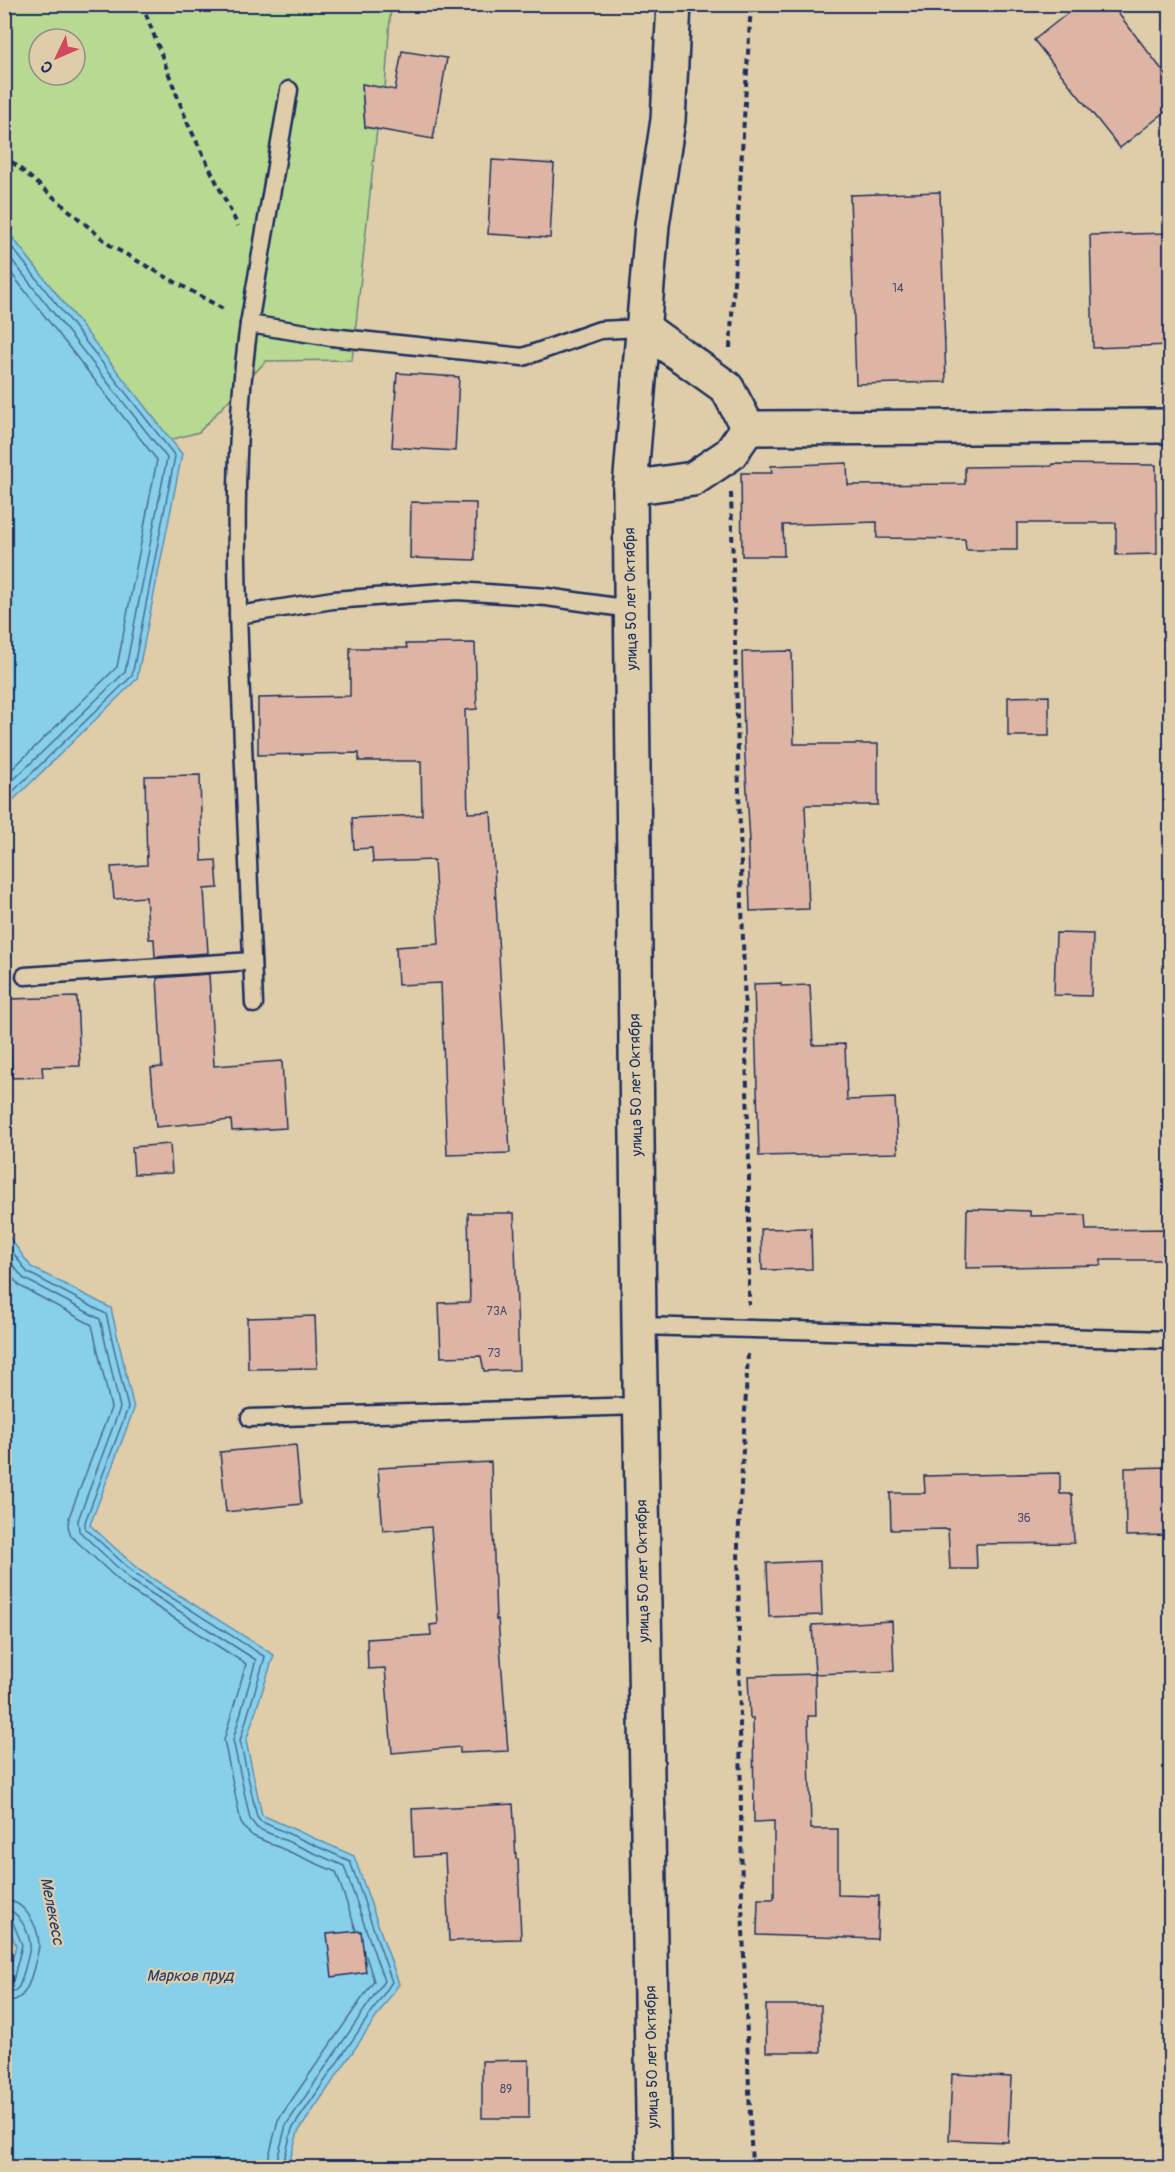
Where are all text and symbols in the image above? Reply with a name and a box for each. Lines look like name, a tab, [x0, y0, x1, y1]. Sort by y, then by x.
north arrow	[27, 27, 87, 87]
text: С	[36, 56, 58, 77]
house number: 14	[892, 281, 904, 296]
street label: улица 50 лет Октября	[620, 527, 642, 672]
street label: улица 50 лет Октября	[625, 1013, 647, 1158]
house number: 73А	[487, 1304, 508, 1319]
house number: 73	[487, 1346, 501, 1361]
street label: улица 50 лет Октября	[632, 1499, 654, 1644]
house number: 36	[1017, 1511, 1031, 1526]
water label: Мелекесс	[36, 1876, 68, 1947]
water label: Марков пруд	[147, 1966, 235, 1986]
street label: улица 50 лет Октября	[641, 1985, 663, 2130]
house number: 89	[500, 2082, 512, 2097]

